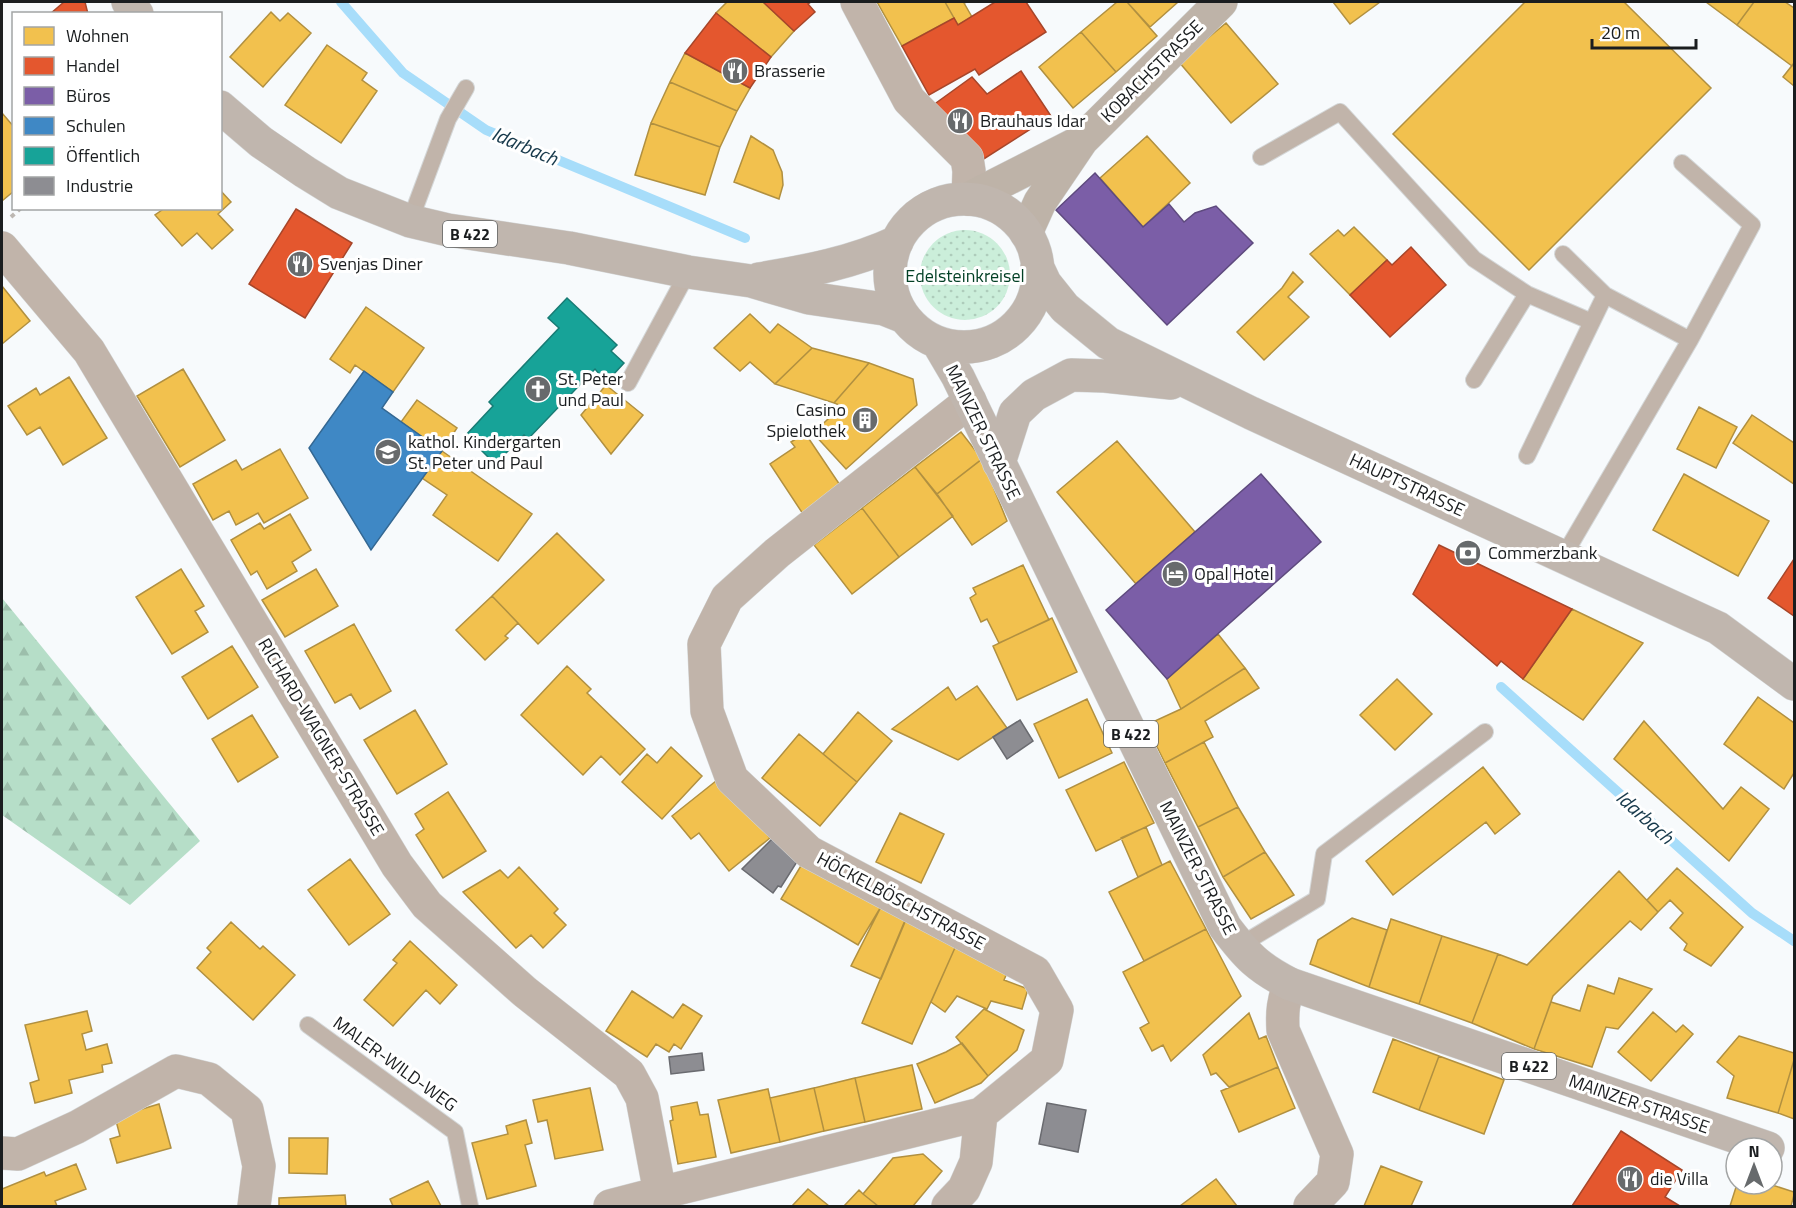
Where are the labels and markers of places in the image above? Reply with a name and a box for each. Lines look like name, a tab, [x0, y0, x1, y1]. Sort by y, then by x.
restaurant icon: Brasserie	[720, 56, 750, 86]
place label: Brasserie	[754, 57, 825, 84]
restaurant icon: Brauhaus Idar	[945, 106, 975, 136]
place label: Brauhaus Idar	[980, 107, 1086, 134]
restaurant icon: Svenjas Diner	[285, 249, 315, 279]
place label: Svenjas Diner	[320, 250, 423, 277]
place label: St. Peter und Paul	[558, 365, 624, 413]
church icon: St. Peter und Paul	[523, 374, 553, 404]
place label: Casino Spielothek	[766, 396, 846, 444]
building icon: Casino Spielothek	[850, 405, 880, 435]
place label: kathol. Kindergarten St. Peter und Paul	[408, 428, 561, 476]
school or university icon: kathol. Kindergarten St. Peter und Paul	[373, 437, 403, 467]
bank icon: Commerzbank	[1453, 538, 1483, 568]
place label: Commerzbank	[1488, 539, 1598, 566]
hotel icon: Opal Hotel	[1160, 559, 1190, 589]
place label: Opal Hotel	[1194, 560, 1274, 587]
restaurant icon: die Villa	[1615, 1164, 1645, 1194]
place label: die Villa	[1650, 1165, 1708, 1192]

